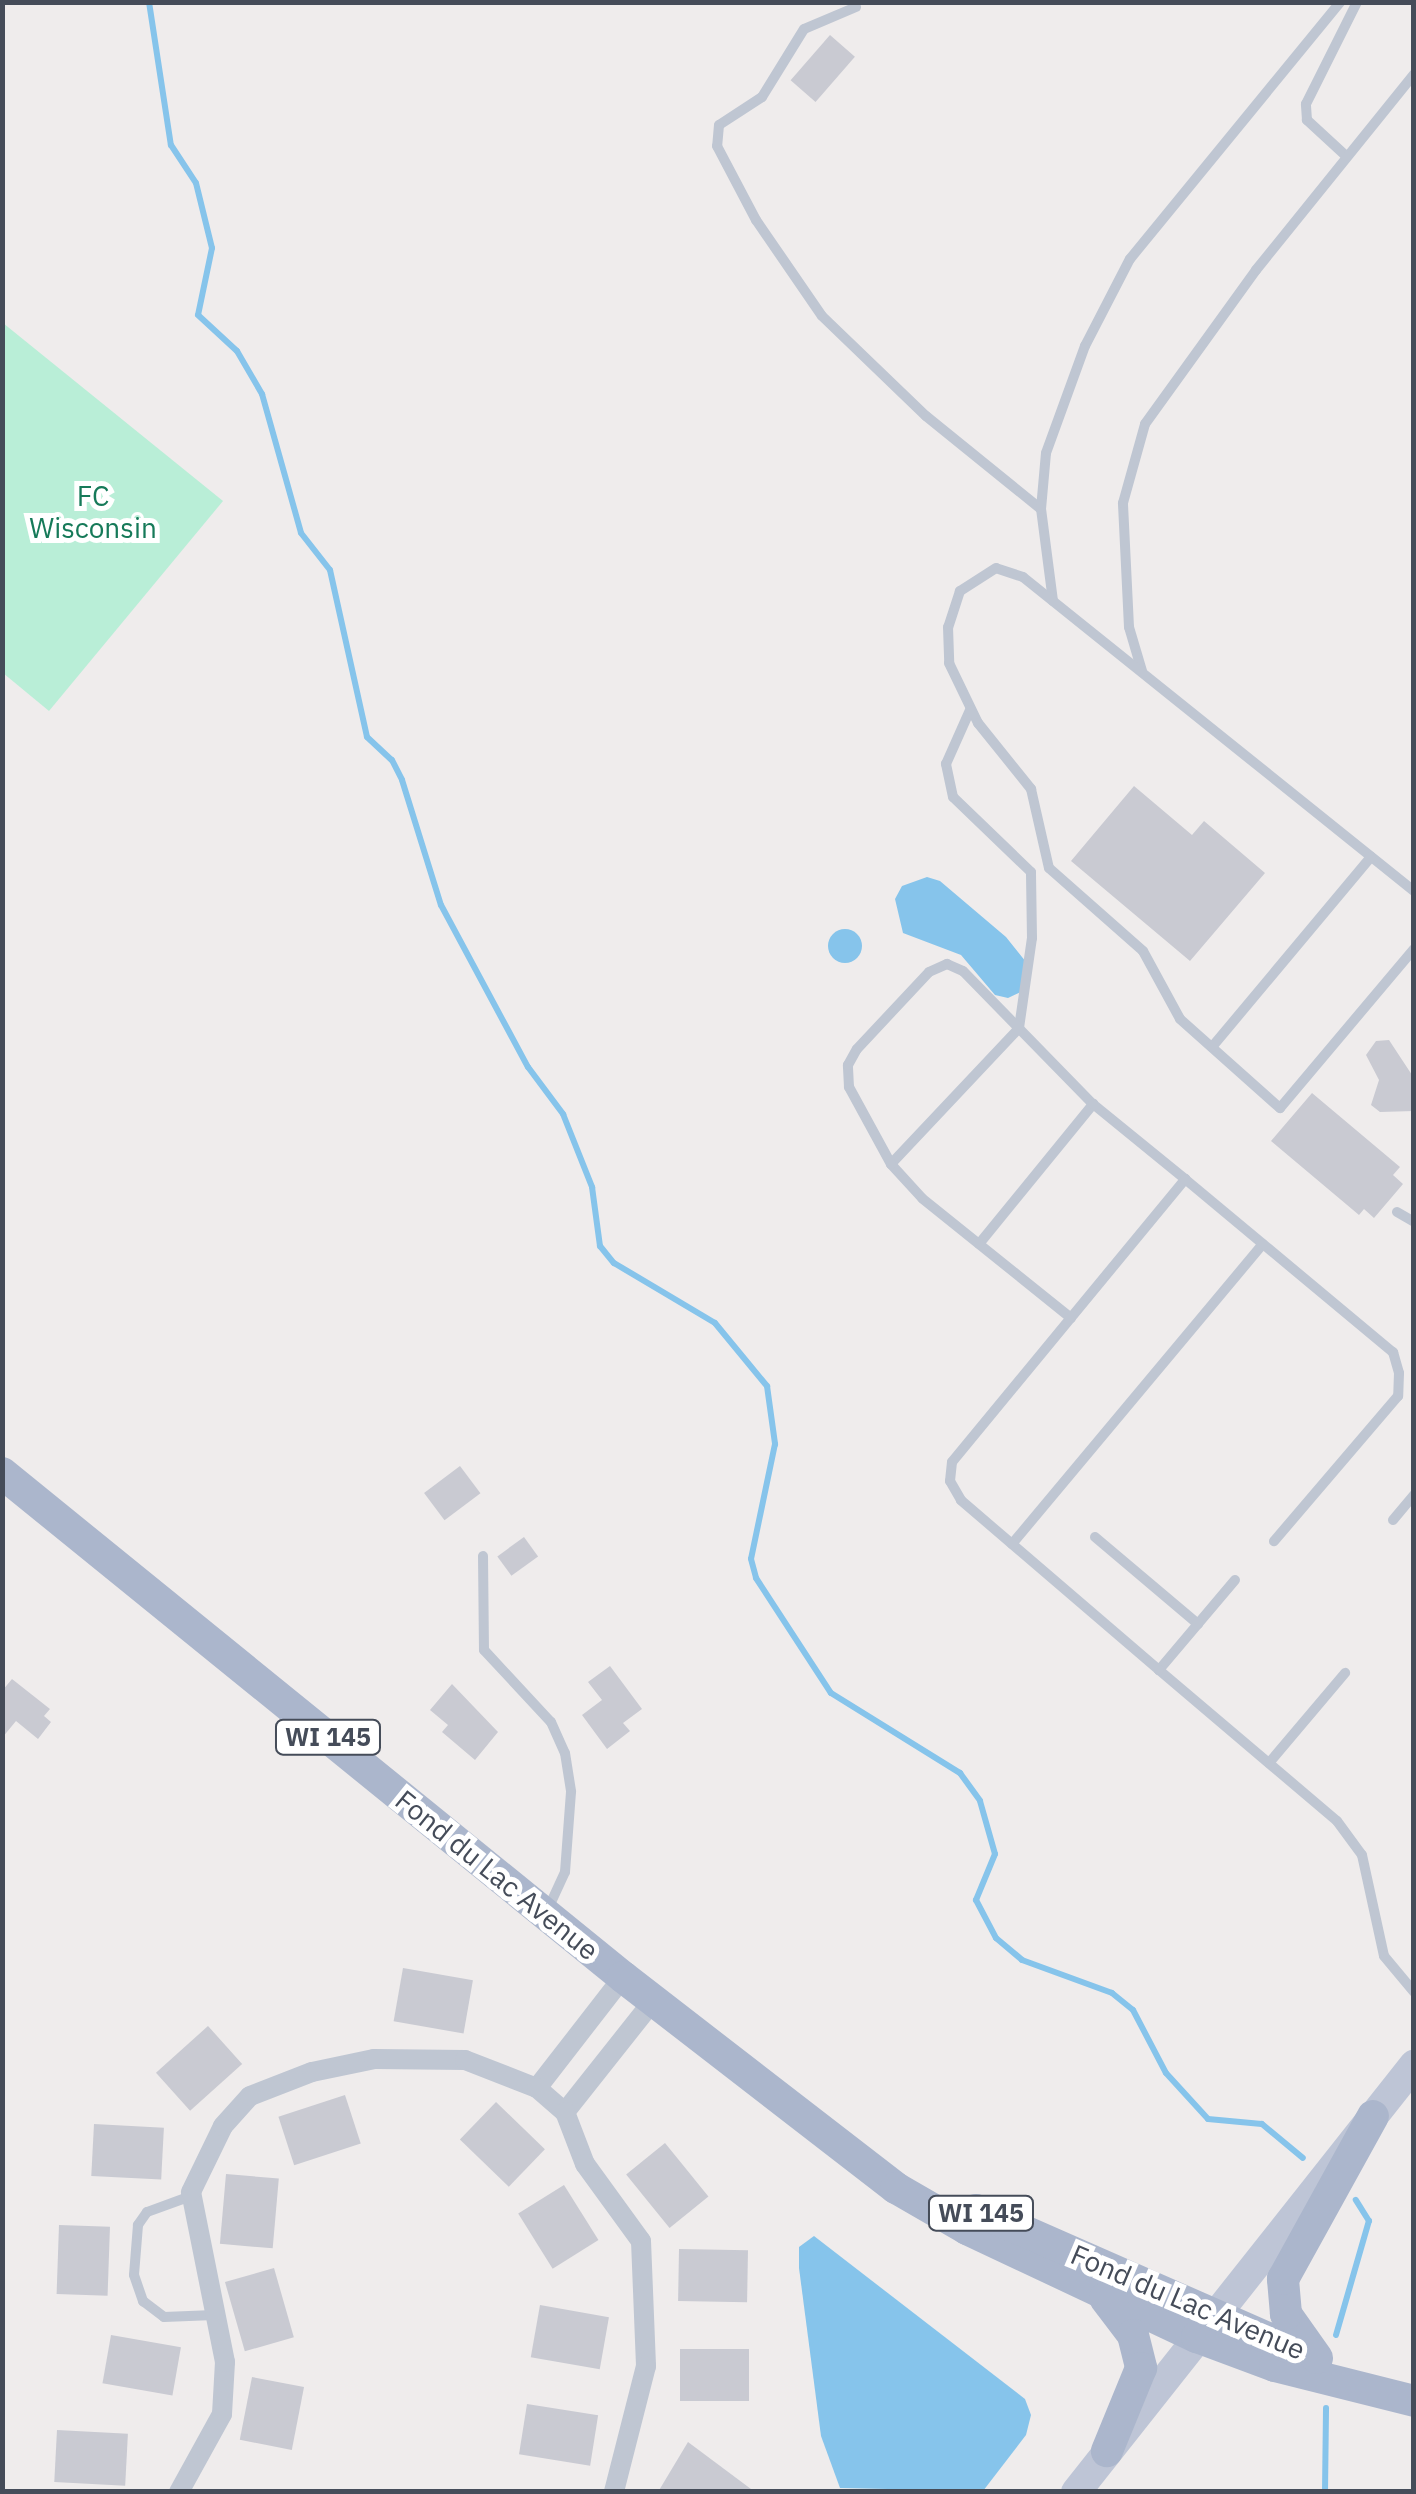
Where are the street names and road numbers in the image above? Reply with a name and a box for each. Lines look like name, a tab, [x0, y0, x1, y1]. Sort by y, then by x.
road number: WI 145	[273, 1717, 383, 1757]
street label: Fond du Lac Avenue	[389, 1783, 605, 1967]
road number: WI 145	[926, 2193, 1036, 2233]
street label: Fond du Lac Avenue	[1066, 2237, 1310, 2367]

